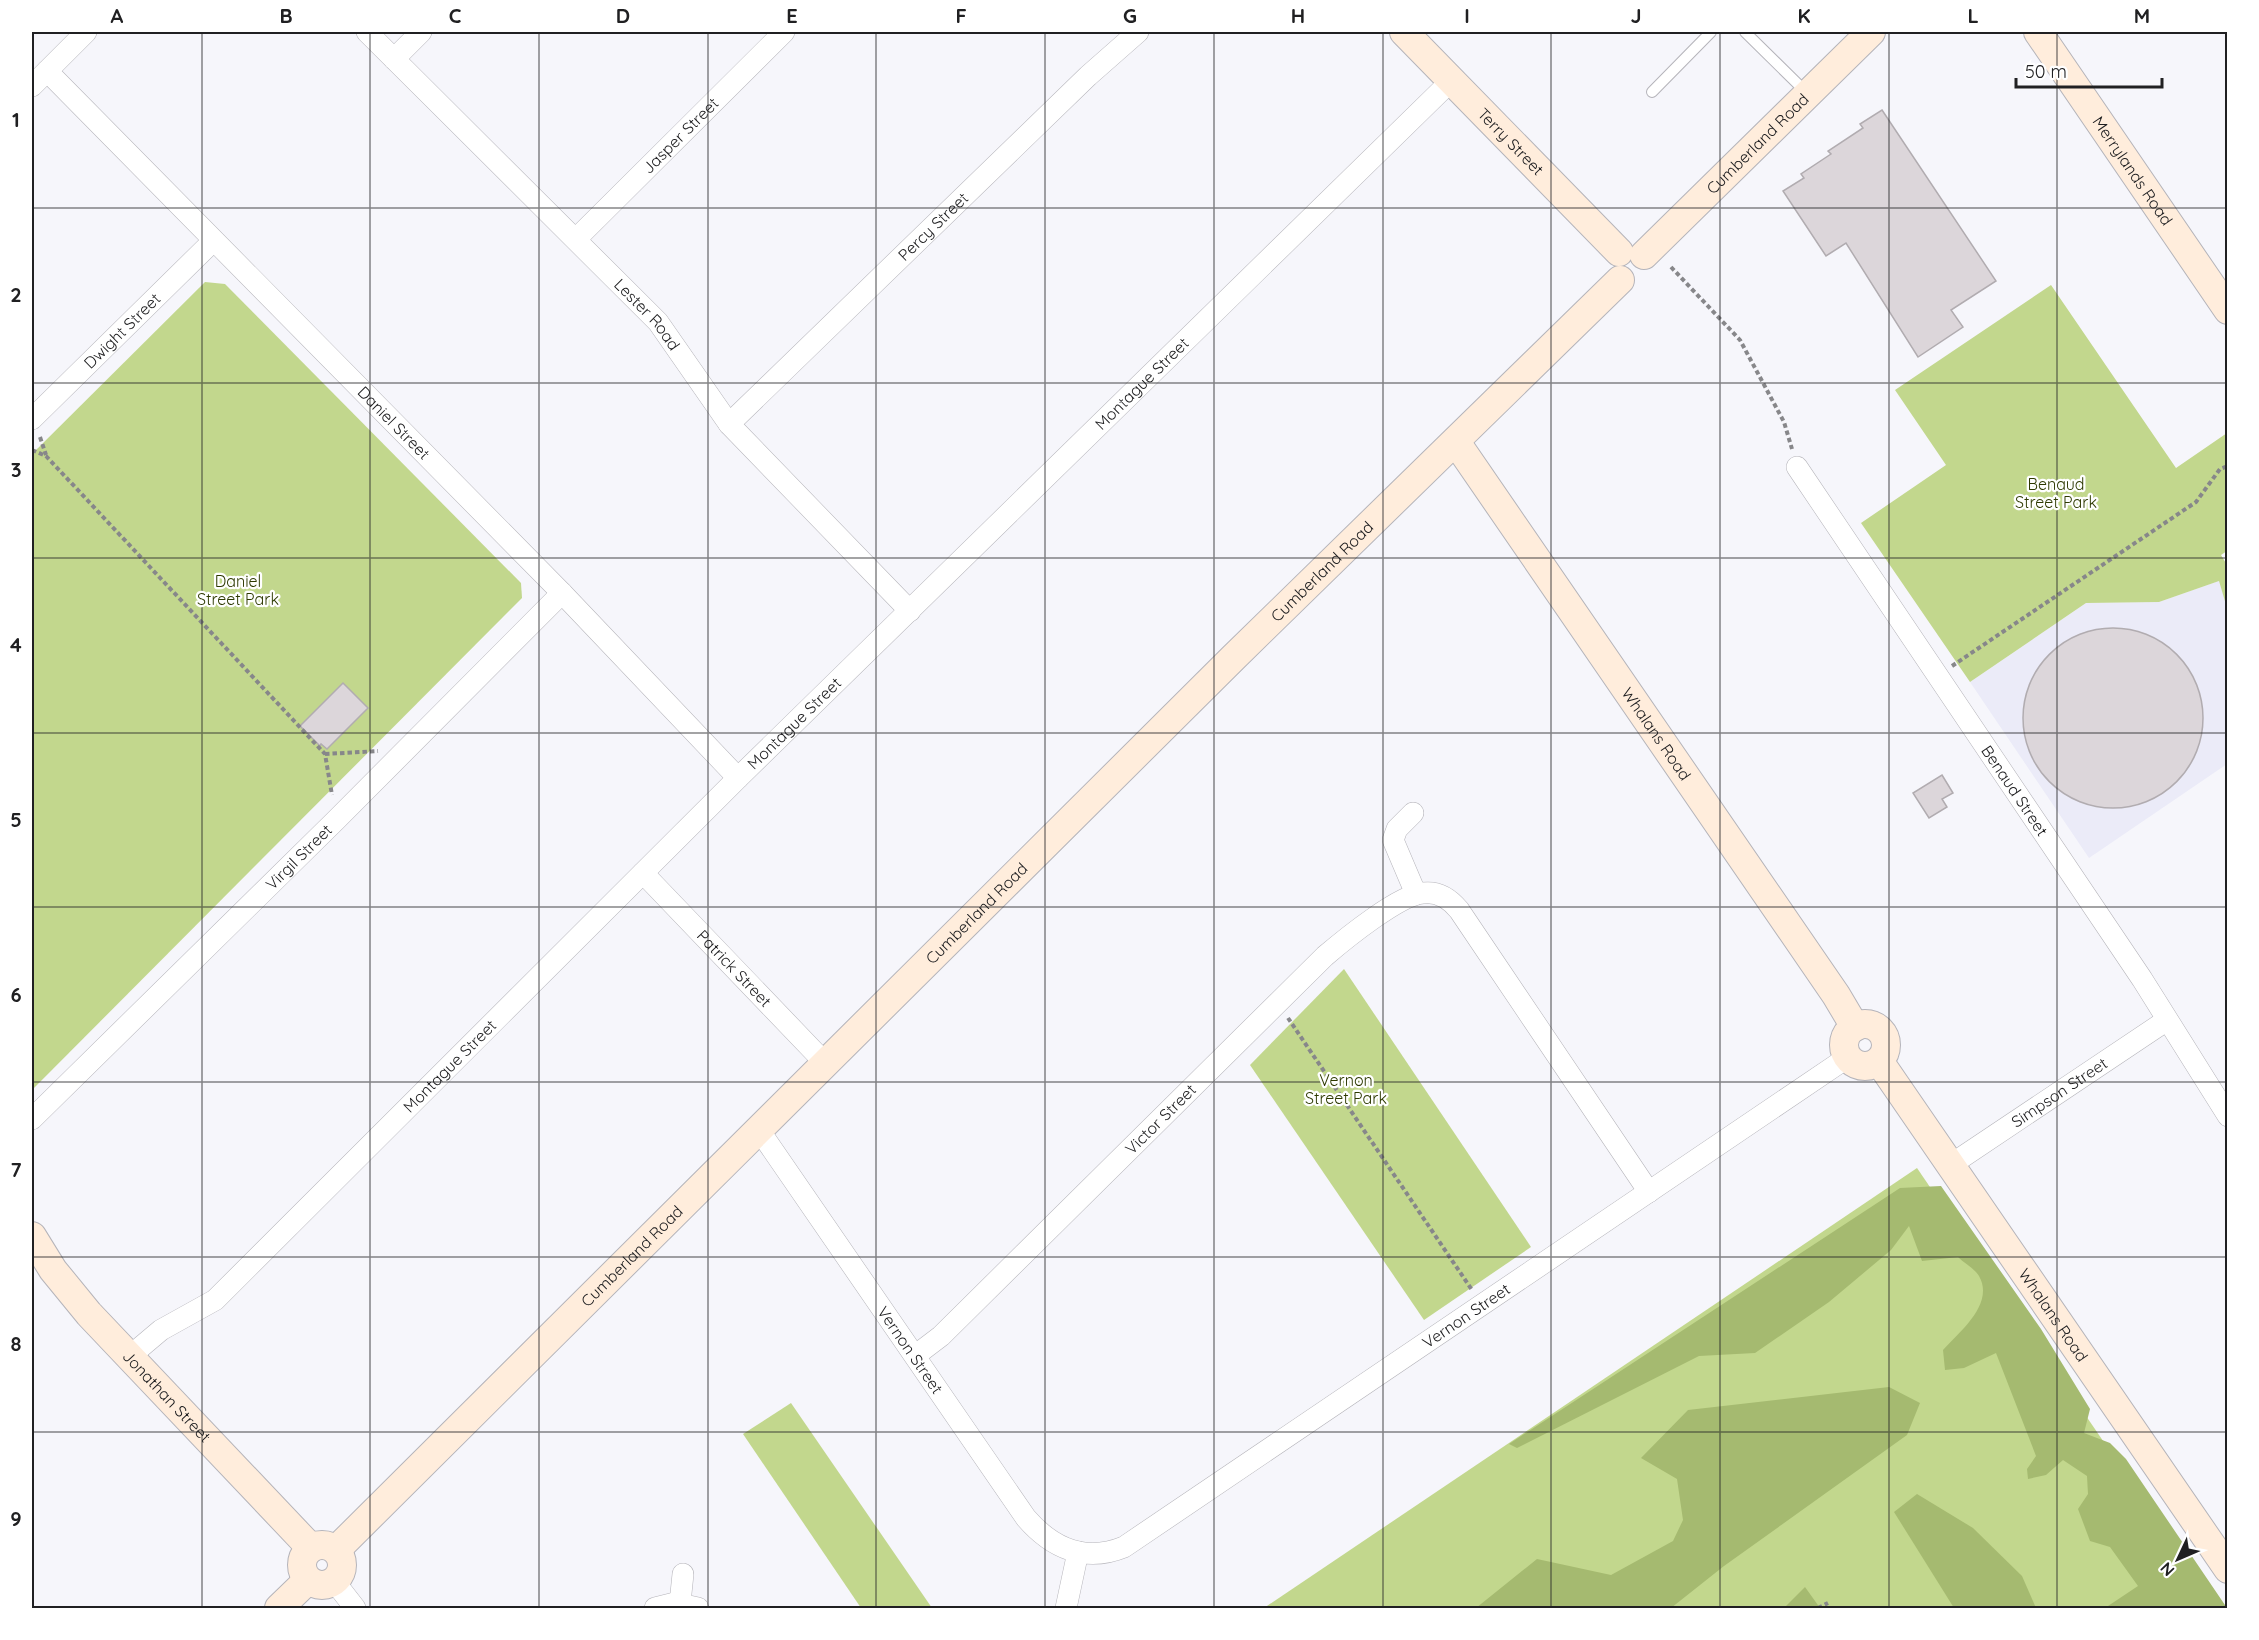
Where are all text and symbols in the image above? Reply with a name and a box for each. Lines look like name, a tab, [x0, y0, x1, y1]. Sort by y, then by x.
text: A	[111, 3, 124, 28]
text: B	[279, 3, 293, 28]
text: C	[449, 3, 462, 28]
text: D	[616, 3, 630, 28]
text: E	[786, 3, 798, 28]
text: F	[955, 3, 967, 28]
text: G	[1123, 3, 1137, 28]
text: H	[1291, 3, 1305, 28]
text: I	[1464, 3, 1470, 28]
text: J	[1630, 3, 1642, 28]
text: K	[1797, 3, 1811, 28]
text: L	[1967, 3, 1979, 28]
text: M	[2134, 3, 2150, 28]
scale bar	[2016, 51, 2162, 89]
text: 50 m	[2025, 60, 2067, 83]
street label: Cumberland Road	[1702, 89, 1813, 198]
street label: Jasper Street	[638, 93, 722, 177]
street label: Terry Street	[1474, 104, 1548, 179]
text: 1	[12, 107, 20, 132]
street label: Merrylands Road	[2089, 112, 2177, 229]
street label: Percy Street	[894, 188, 972, 265]
street label: Lester Road	[610, 274, 685, 354]
text: 2	[10, 282, 22, 307]
street label: Dwight Street	[79, 289, 164, 373]
street label: Montague Street	[1090, 333, 1193, 434]
street label: Daniel Street	[354, 382, 434, 463]
text: 3	[11, 457, 21, 482]
park label: Benaud Street Park	[2015, 474, 2097, 512]
street label: Cumberland Road	[1266, 517, 1377, 626]
park label: Daniel Street Park	[197, 571, 279, 609]
text: 4	[10, 632, 22, 657]
street label: Montague Street	[743, 673, 845, 773]
street label: Whalans Road	[1618, 683, 1695, 784]
street label: Benaud Street	[1977, 741, 2053, 840]
text: 5	[10, 807, 22, 832]
street label: Virgil Street	[261, 820, 336, 894]
street label: Cumberland Road	[921, 858, 1031, 968]
street label: Patrick Street	[693, 926, 776, 1011]
text: 6	[10, 982, 22, 1007]
street label: Montague Street	[399, 1015, 500, 1117]
street label: Simpson Street	[2007, 1053, 2111, 1131]
park label: Vernon Street Park	[1305, 1070, 1387, 1108]
street label: Victor Street	[1121, 1080, 1200, 1158]
text: 7	[11, 1157, 22, 1182]
street label: Cumberland Road	[577, 1201, 687, 1311]
street label: Whalans Road	[2014, 1264, 2092, 1365]
street label: Vernon Street	[1418, 1279, 1514, 1352]
street label: Vernon Street	[873, 1302, 947, 1398]
text: 8	[11, 1331, 22, 1356]
street label: Jonathan Street	[119, 1346, 215, 1446]
text: 9	[10, 1506, 22, 1531]
north arrow	[2148, 1529, 2208, 1589]
text: N	[2156, 1558, 2178, 1581]

